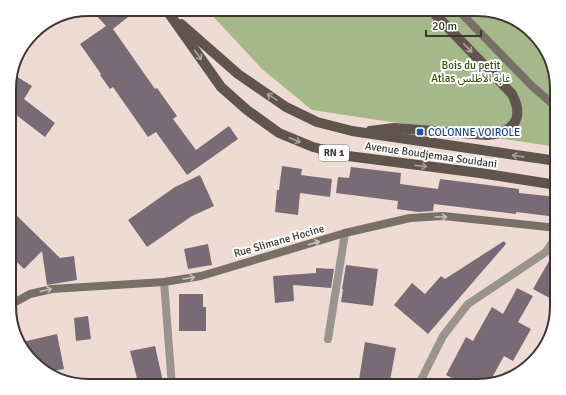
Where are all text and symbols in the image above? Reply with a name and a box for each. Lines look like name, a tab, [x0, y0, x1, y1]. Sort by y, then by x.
scale bar	[426, 12, 481, 38]
text: 20 m	[432, 19, 457, 34]
one-way arrow	[463, 43, 473, 53]
one-way arrow	[194, 50, 203, 61]
park label: Bois du petit Atlas غابة الأطلس	[431, 59, 511, 85]
one-way arrow	[266, 93, 277, 102]
place label: COLONNE VOIROLE	[428, 126, 520, 139]
marker: COLONNE VOIROLE	[415, 127, 425, 137]
one-way arrow	[288, 136, 300, 144]
street label: Avenue Boudjemaa Souidani	[364, 139, 498, 171]
road number: RN 1	[319, 145, 349, 161]
one-way arrow	[512, 152, 525, 160]
one-way arrow	[414, 163, 427, 170]
one-way arrow	[434, 213, 447, 221]
street label: Rue Slimane Hocine	[232, 222, 326, 260]
one-way arrow	[307, 239, 320, 246]
one-way arrow	[182, 274, 195, 282]
one-way arrow	[39, 286, 52, 294]

